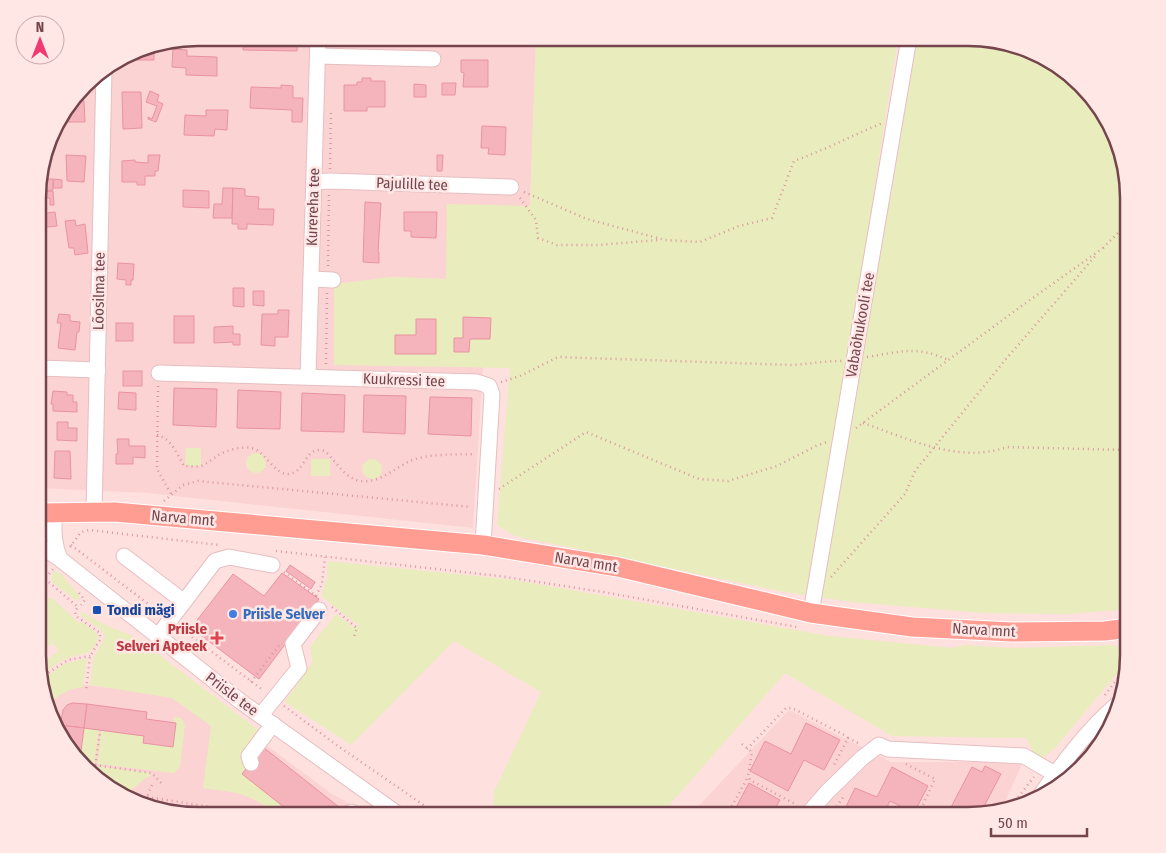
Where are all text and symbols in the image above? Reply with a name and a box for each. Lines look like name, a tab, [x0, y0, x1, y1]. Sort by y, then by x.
north arrow	[15, 15, 65, 65]
text: N	[36, 19, 44, 36]
street label: Kurereha tee	[303, 168, 323, 246]
street label: Pajulille tee	[376, 174, 448, 194]
street label: Lõosilma tee	[89, 252, 109, 330]
street label: Vabaõhukooli tee	[842, 271, 878, 379]
street label: Kuukressi tee	[363, 370, 445, 390]
street label: Narva mnt	[151, 506, 215, 530]
street label: Narva mnt	[553, 548, 619, 576]
place label: Tondi mägi	[107, 601, 175, 619]
marker: Tondi mägi	[91, 604, 103, 616]
place label: Priisle Selver	[243, 605, 325, 623]
marker: Priisle Selver	[227, 608, 239, 620]
street label: Narva mnt	[952, 619, 1016, 641]
place label: Priisle Selveri Apteek	[116, 620, 207, 655]
marker: Priisle Selveri Apteek	[211, 632, 223, 644]
street label: Priisle tee	[202, 668, 262, 720]
scale bar	[991, 806, 1087, 838]
text: 50 m	[998, 814, 1028, 832]

